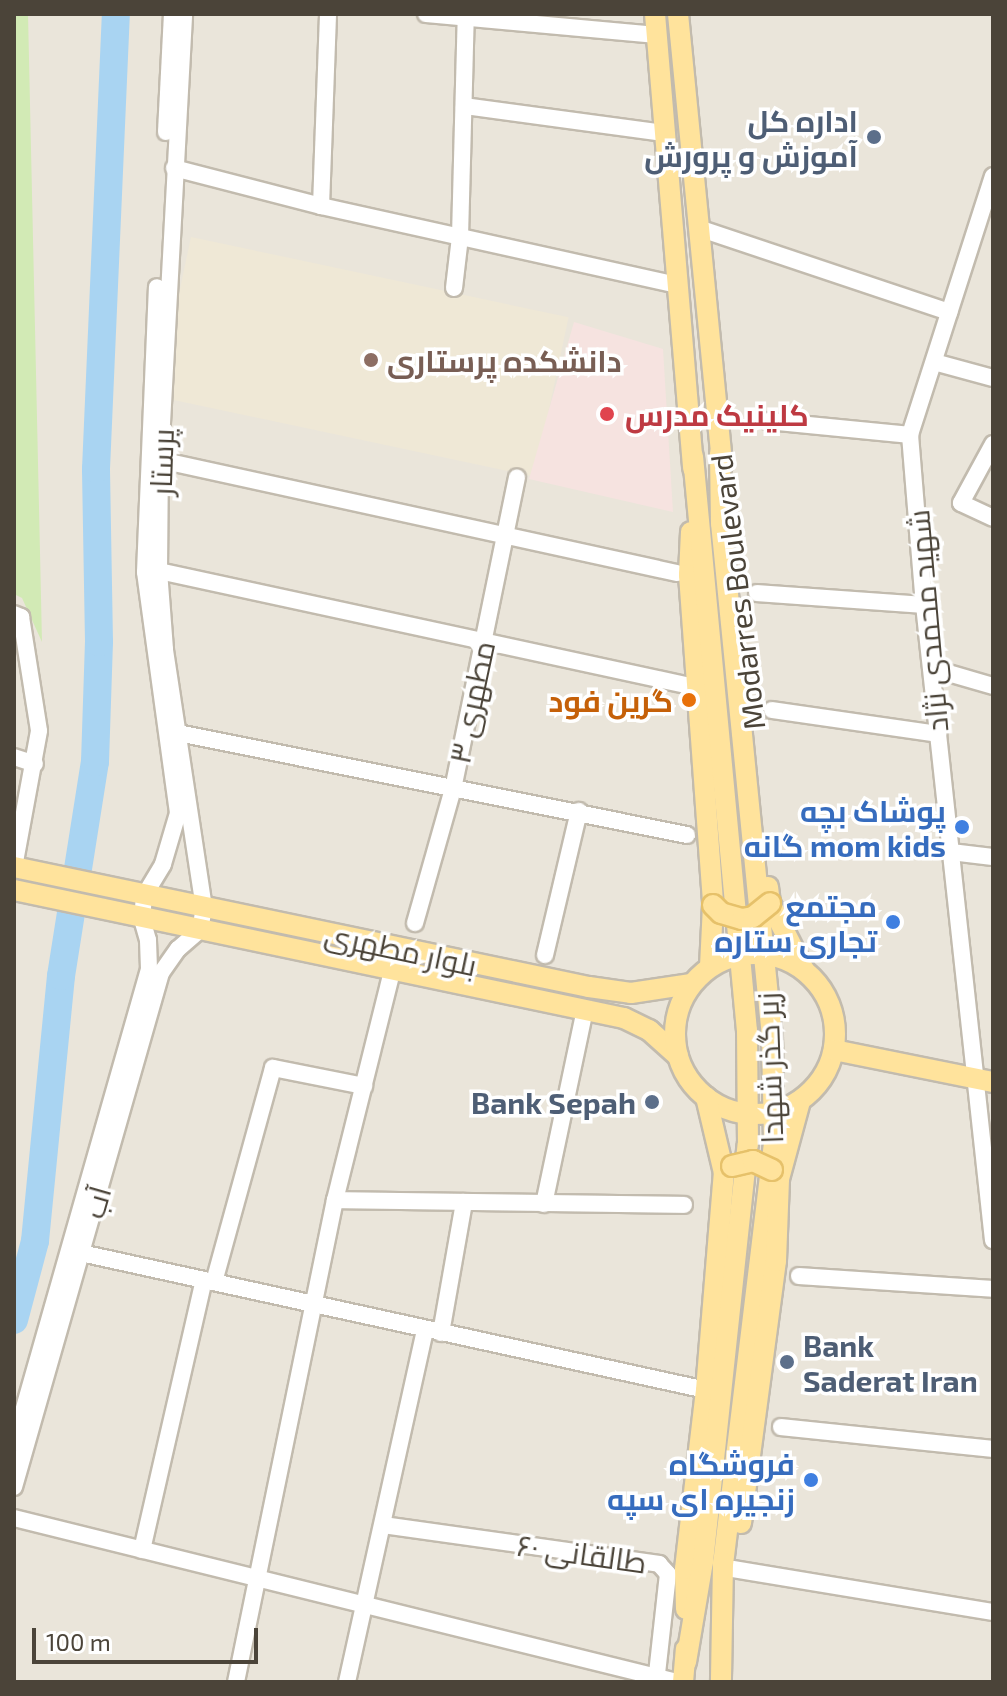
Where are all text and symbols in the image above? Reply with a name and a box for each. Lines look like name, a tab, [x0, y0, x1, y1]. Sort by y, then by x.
place label: اداره کل آموزش و پرورش	[644, 102, 858, 172]
marker: اداره کل آموزش و پرورش	[865, 128, 883, 146]
place label: دانشکده پرستاری	[387, 342, 622, 378]
marker: دانشکده پرستاری	[362, 351, 380, 369]
place label: کلینیک مدرس	[625, 396, 809, 432]
marker: کلینیک مدرس	[596, 403, 618, 425]
street label: پرستار	[142, 428, 180, 496]
street label: Modarres Boulevard	[702, 452, 772, 732]
street label: شهید محمدی نژاد	[899, 508, 955, 734]
street label: مطهری ۳	[440, 637, 502, 767]
place label: گرین فود	[549, 682, 673, 718]
marker: گرین فود	[680, 691, 698, 709]
place label: پوشاک بچه گانه mom kids	[744, 792, 946, 862]
marker: پوشاک بچه گانه mom kids	[953, 818, 971, 836]
place label: مجتمع تجاری ستاره	[714, 887, 877, 958]
marker: مجتمع تجاری ستاره	[884, 913, 902, 931]
street label: بلوار مطهری	[322, 915, 480, 983]
street label: زیر گذر شهدا	[748, 992, 790, 1144]
place label: Bank Sepah	[471, 1084, 636, 1120]
marker: Bank Sepah	[643, 1093, 661, 1111]
street label: آب	[74, 1182, 118, 1222]
place label: Bank Saderat Iran	[803, 1327, 978, 1398]
marker: Bank Saderat Iran	[778, 1353, 796, 1371]
place label: فروشگاه زنجیره ای سپه	[607, 1445, 795, 1516]
marker: فروشگاه زنجیره ای سپه	[802, 1471, 820, 1489]
street label: طالقانی ۶۰	[515, 1526, 649, 1580]
scale bar	[36, 1612, 262, 1662]
text: 100 m	[46, 1627, 111, 1656]

